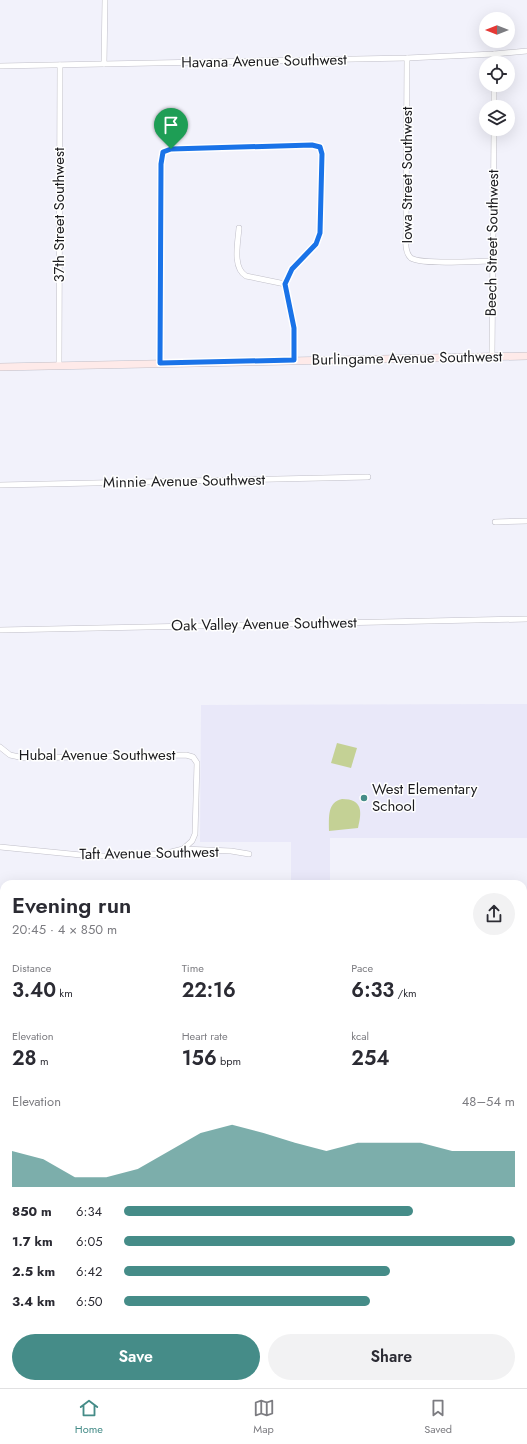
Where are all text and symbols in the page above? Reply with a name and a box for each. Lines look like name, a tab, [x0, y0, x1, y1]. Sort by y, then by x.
north arrow	[479, 12, 515, 48]
map controls	[479, 12, 515, 136]
street label: Havana Avenue Southwest	[181, 49, 347, 73]
button: locate	[479, 56, 515, 92]
button: layers	[479, 100, 515, 136]
street label: Iowa Street Southwest	[396, 106, 418, 243]
pin	[154, 108, 188, 149]
icon: arrive	[160, 114, 182, 136]
street label: 37th Street Southwest	[48, 147, 70, 283]
street label: Beech Street Southwest	[480, 169, 504, 317]
street label: Burlingame Avenue Southwest	[312, 345, 503, 371]
street label: Minnie Avenue Southwest	[103, 469, 266, 493]
street label: Oak Valley Avenue Southwest	[171, 611, 357, 637]
street label: Hubal Avenue Southwest	[19, 744, 176, 766]
place label: West Elementary School	[372, 778, 478, 817]
marker: West Elementary School	[359, 793, 369, 803]
street label: Taft Avenue Southwest	[79, 841, 219, 865]
text: Evening run	[12, 889, 131, 921]
button: share	[473, 893, 515, 935]
text: 20:45 · 4 × 850 m	[12, 920, 117, 939]
text: Distance	[12, 960, 51, 976]
text: Time	[182, 960, 204, 976]
text: Pace	[351, 960, 373, 976]
text: 3.40	[12, 976, 56, 1005]
text: 22:16	[182, 976, 236, 1005]
text: 6:33	[351, 976, 394, 1005]
text: km	[56, 985, 73, 1001]
text: /km	[394, 985, 417, 1001]
text: Elevation	[12, 1028, 54, 1044]
text: Heart rate	[182, 1028, 228, 1044]
text: kcal	[351, 1028, 369, 1044]
text: 28	[12, 1044, 37, 1073]
text: 156	[182, 1044, 217, 1073]
text: 254	[351, 1044, 390, 1073]
text: m	[37, 1053, 49, 1069]
text: bpm	[217, 1053, 241, 1069]
text: Elevation	[12, 1092, 61, 1111]
text: 48–54 m	[462, 1092, 515, 1111]
text: 850 m	[12, 1202, 52, 1221]
text: 6:34	[76, 1202, 102, 1221]
text: 1.7 km	[12, 1232, 53, 1251]
text: 6:05	[76, 1232, 103, 1251]
text: 2.5 km	[12, 1262, 55, 1281]
text: 6:42	[76, 1262, 102, 1281]
text: 3.4 km	[12, 1292, 55, 1311]
text: 6:50	[76, 1292, 103, 1311]
button: Save	[12, 1334, 260, 1380]
button: Share	[268, 1334, 515, 1380]
tab: Home	[75, 1397, 103, 1437]
tab: Map	[253, 1397, 275, 1437]
tab: Saved	[424, 1397, 452, 1437]

